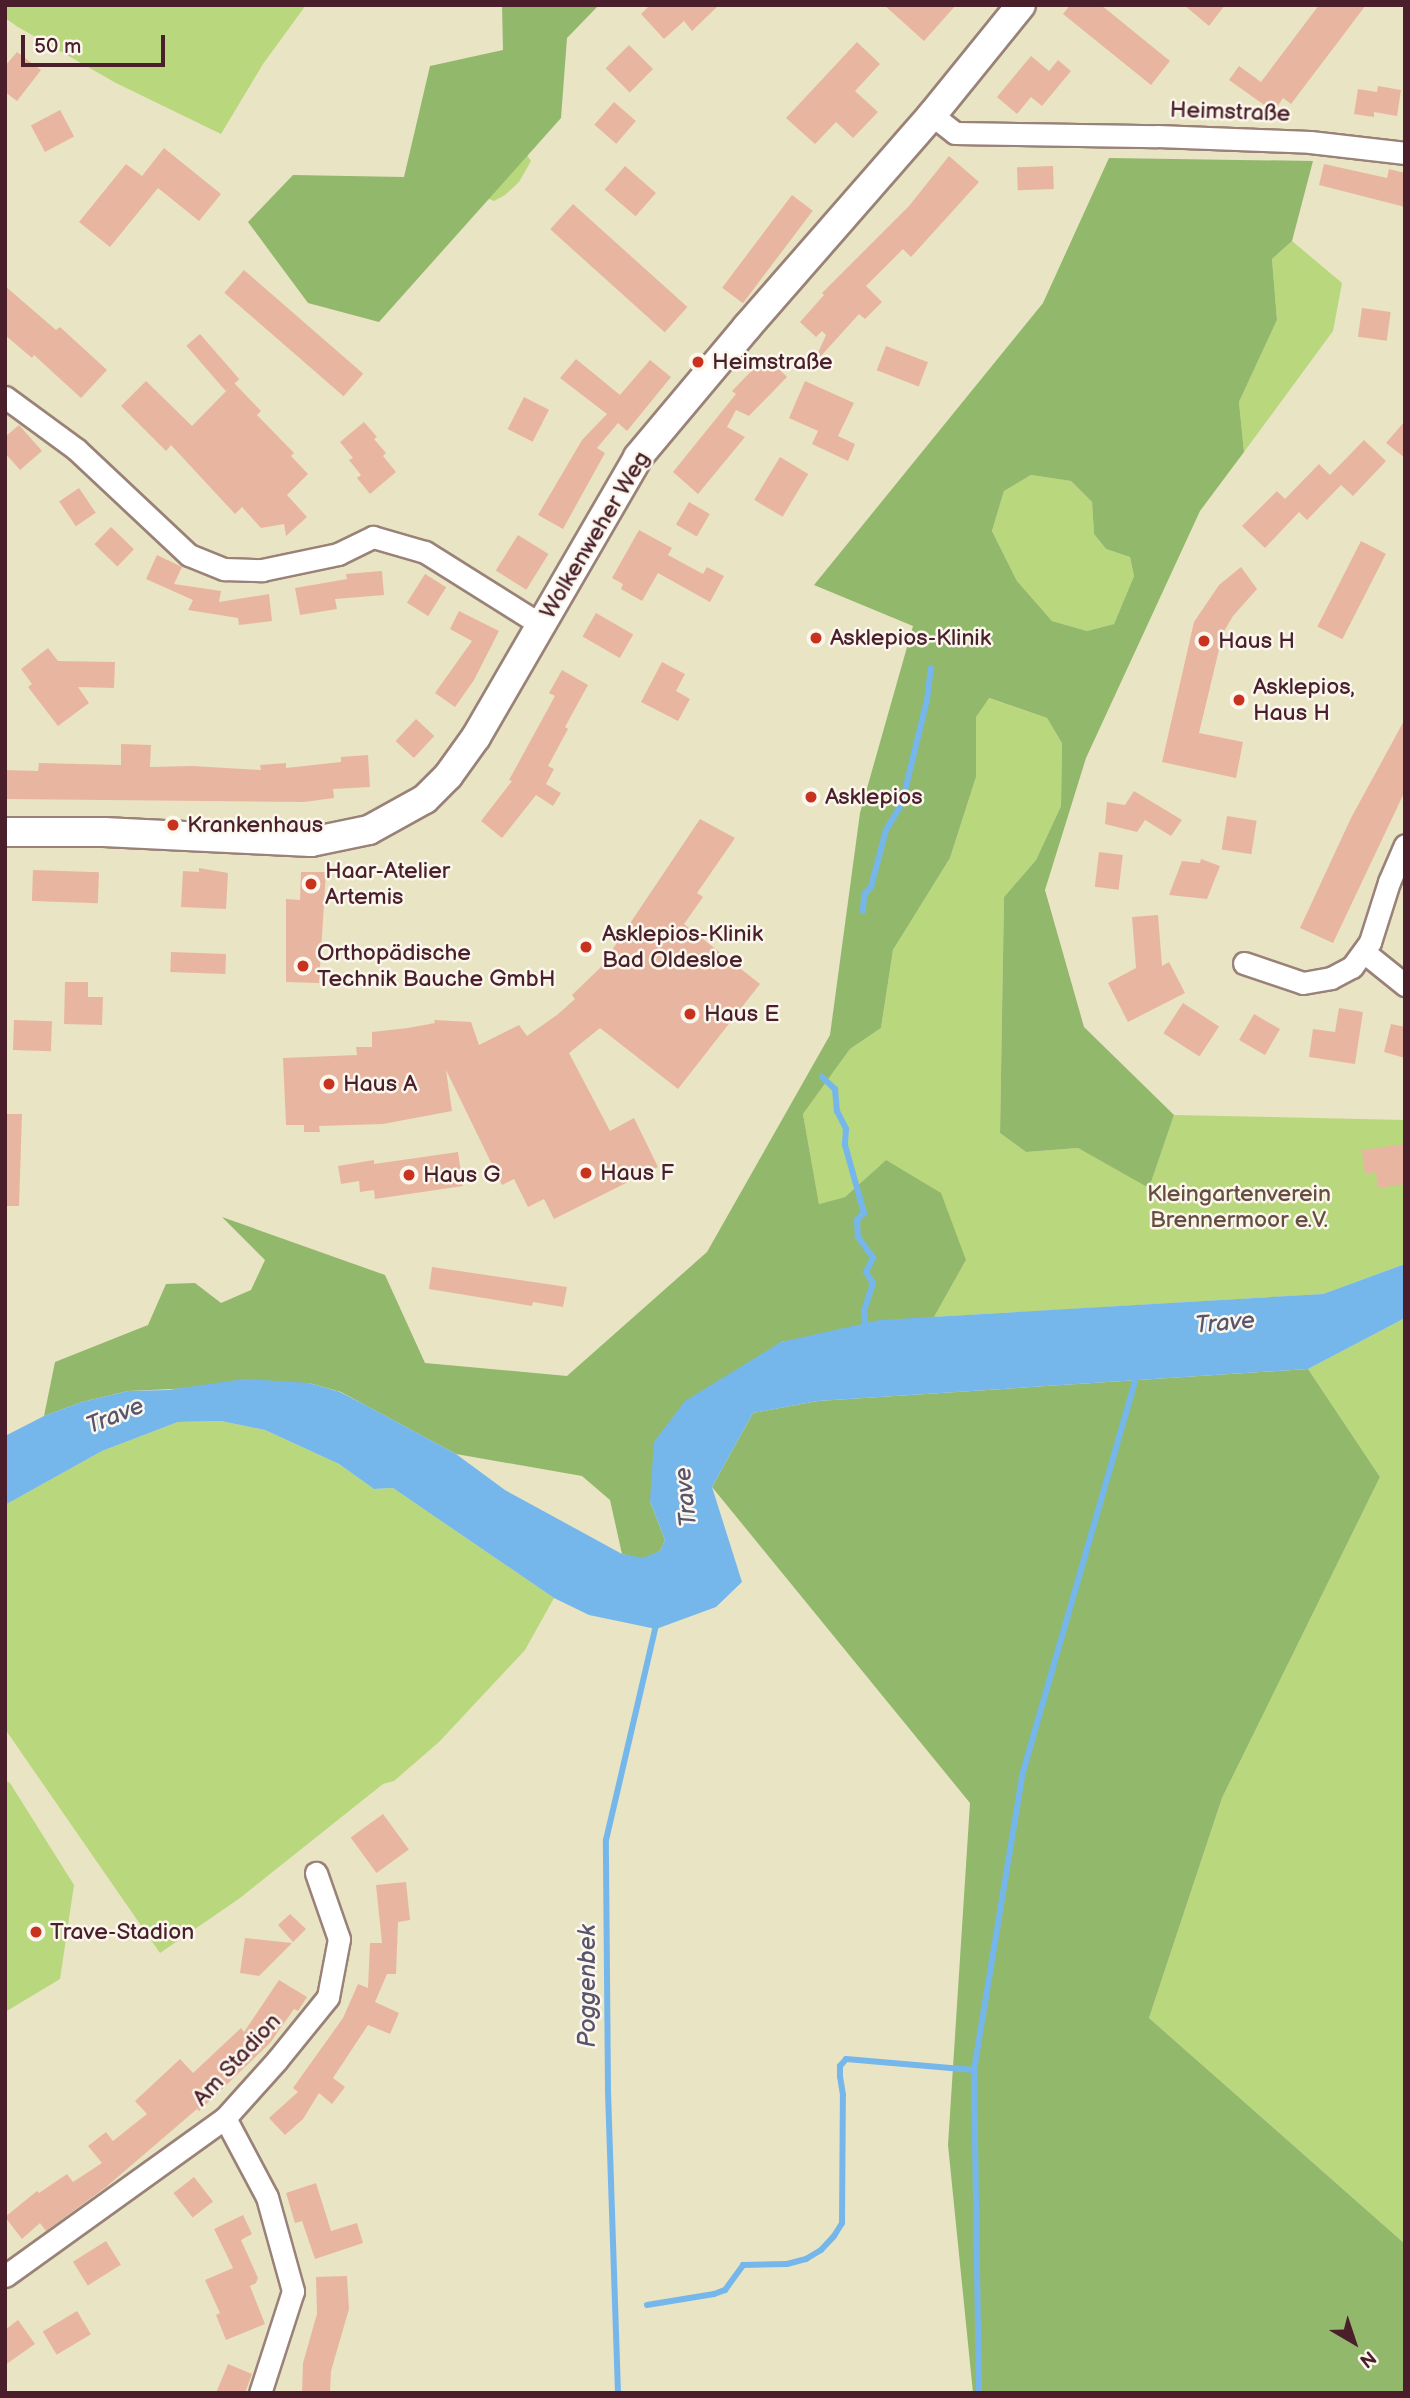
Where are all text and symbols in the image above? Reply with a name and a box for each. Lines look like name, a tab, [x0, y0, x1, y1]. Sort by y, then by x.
scale bar	[24, 21, 168, 65]
text: 50 m	[34, 34, 81, 59]
street label: Heimstraße	[1169, 96, 1291, 128]
place label: Heimstraße	[712, 348, 833, 376]
marker: Heimstraße	[690, 354, 706, 370]
street label: Wolkenweher Weg	[534, 446, 656, 624]
place label: Asklepios-Klinik	[830, 624, 991, 652]
place label: Haus H	[1218, 627, 1295, 655]
marker: Asklepios-Klinik	[808, 630, 824, 646]
marker: Haus H	[1196, 633, 1212, 649]
place label: Asklepios, Haus H	[1253, 673, 1355, 727]
marker: Asklepios, Haus H	[1231, 692, 1247, 708]
place label: Asklepios	[825, 783, 923, 811]
marker: Asklepios	[803, 789, 819, 805]
place label: Krankenhaus	[187, 811, 323, 839]
marker: Krankenhaus	[165, 817, 181, 833]
place label: Haar-Atelier Artemis	[325, 857, 450, 911]
marker: Haar-Atelier Artemis	[303, 876, 319, 892]
place label: Asklepios-Klinik Bad Oldesloe	[602, 920, 763, 974]
marker: Asklepios-Klinik Bad Oldesloe	[576, 937, 596, 957]
place label: Orthopädische Technik Bauche GmbH	[317, 939, 555, 993]
marker: Orthopädische Technik Bauche GmbH	[295, 958, 311, 974]
place label: Haus E	[704, 1000, 779, 1028]
marker: Haus E	[682, 1006, 698, 1022]
place label: Haus A	[343, 1070, 417, 1098]
marker: Haus A	[321, 1076, 337, 1092]
place label: Haus F	[600, 1159, 674, 1187]
place label: Haus G	[423, 1161, 500, 1189]
marker: Haus F	[578, 1165, 594, 1181]
marker: Haus G	[401, 1167, 417, 1183]
park label: Kleingartenverein Brennermoor e.V.	[1147, 1180, 1331, 1234]
water label: Trave	[1194, 1306, 1256, 1340]
water label: Trave	[82, 1391, 148, 1441]
water label: Trave	[669, 1466, 703, 1528]
place label: Trave-Stadion	[50, 1918, 194, 1946]
marker: Trave-Stadion	[28, 1924, 44, 1940]
water label: Poggenbek	[574, 1925, 602, 2047]
street label: Am Stadion	[187, 2008, 287, 2112]
north arrow	[1319, 2307, 1389, 2377]
text: N	[1355, 2345, 1380, 2372]

